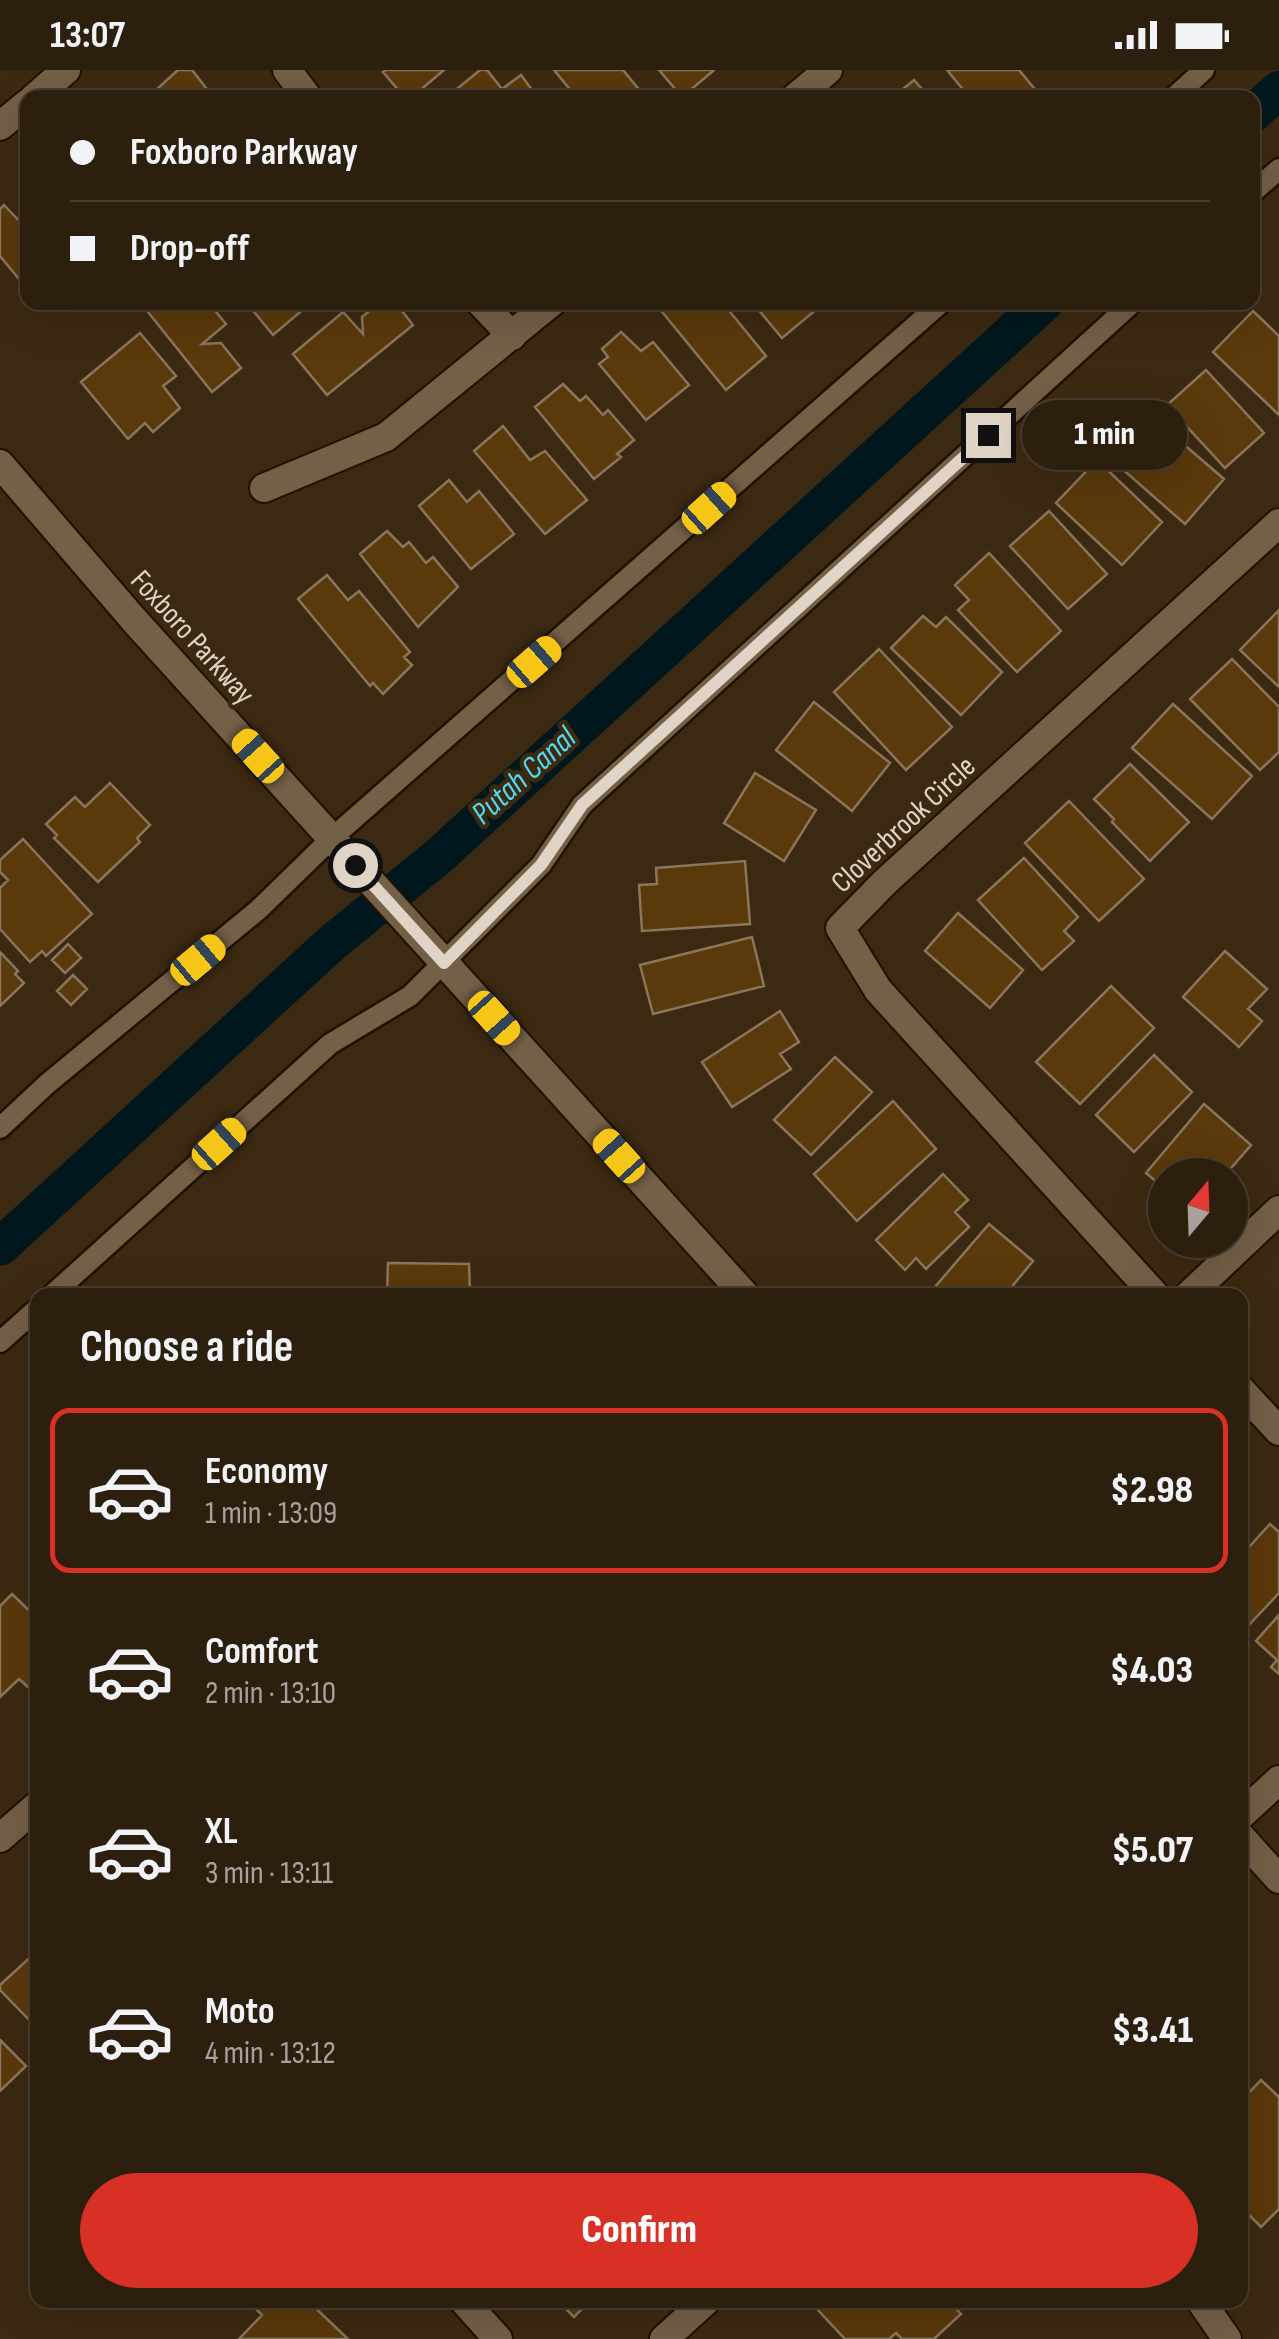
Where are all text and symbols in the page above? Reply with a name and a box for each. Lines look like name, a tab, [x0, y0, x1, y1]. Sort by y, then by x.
text: 13:07	[50, 13, 125, 58]
text: Foxboro Parkway	[130, 130, 358, 175]
text: Drop-off	[130, 226, 249, 271]
callout: 1 min	[1023, 400, 1188, 470]
route end	[966, 413, 1011, 458]
text: 1 min	[1074, 415, 1135, 454]
car	[677, 477, 741, 539]
street label: Foxboro Parkway	[123, 563, 262, 712]
car	[502, 631, 566, 693]
water label: Putah Canal	[464, 718, 585, 833]
car	[227, 724, 289, 788]
street label: Cloverbrook Circle	[824, 749, 983, 901]
route start	[333, 843, 378, 888]
car	[165, 929, 231, 991]
car	[463, 986, 525, 1050]
car	[187, 1113, 251, 1175]
car	[588, 1124, 650, 1188]
north arrow	[1148, 1158, 1248, 1258]
map controls	[1148, 1158, 1248, 1258]
text: Choose a ride	[80, 1320, 293, 1375]
icon: car	[85, 1446, 175, 1536]
text: Economy	[205, 1449, 328, 1494]
text: $2.98	[1110, 1468, 1193, 1513]
text: 1 min · 13:09	[205, 1494, 337, 1533]
icon: car	[85, 1626, 175, 1716]
text: Comfort	[205, 1629, 319, 1674]
text: $4.03	[1110, 1648, 1193, 1693]
text: 2 min · 13:10	[205, 1674, 336, 1713]
icon: car	[85, 1806, 175, 1896]
text: XL	[205, 1809, 238, 1854]
text: $5.07	[1112, 1828, 1193, 1873]
text: 3 min · 13:11	[205, 1854, 333, 1893]
icon: car	[85, 1986, 175, 2076]
text: Moto	[205, 1989, 275, 2034]
text: $3.41	[1112, 2008, 1193, 2053]
text: 4 min · 13:12	[205, 2034, 336, 2073]
button: Confirm	[80, 2173, 1198, 2288]

